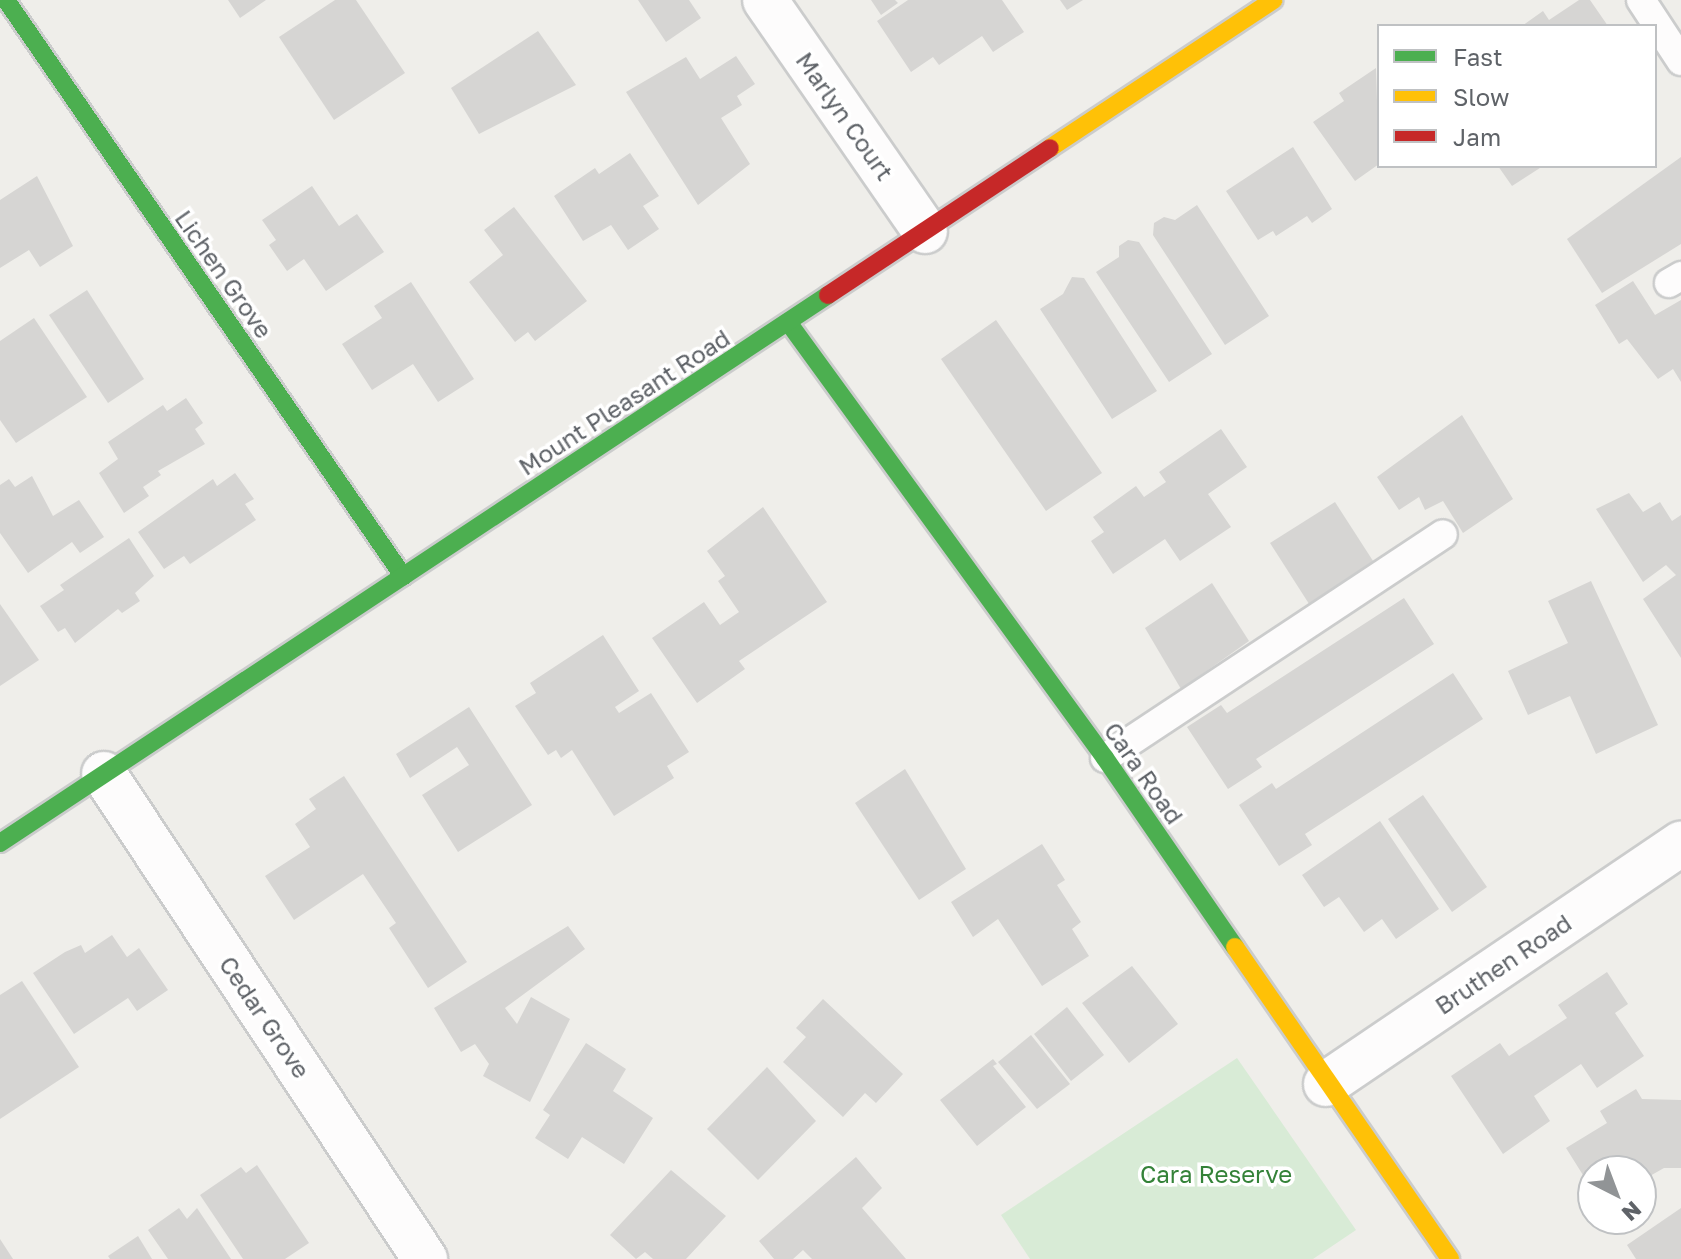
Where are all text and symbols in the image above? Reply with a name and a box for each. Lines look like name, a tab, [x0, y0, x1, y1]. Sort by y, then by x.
legend	[1377, 24, 1657, 168]
text: Fast	[1453, 42, 1503, 71]
street label: Marlyn Court	[790, 46, 900, 186]
text: Slow	[1453, 82, 1509, 111]
text: Jam	[1453, 122, 1501, 151]
street label: Lichen Grove	[169, 205, 279, 343]
street label: Mount Pleasant Road	[513, 323, 735, 481]
street label: Cara Road	[1099, 717, 1189, 829]
street label: Bruthen Road	[1430, 908, 1576, 1020]
street label: Cedar Grove	[214, 951, 316, 1083]
north arrow	[1577, 1155, 1657, 1235]
park label: Cara Reserve	[1140, 1160, 1292, 1188]
text: N	[1617, 1196, 1647, 1227]

